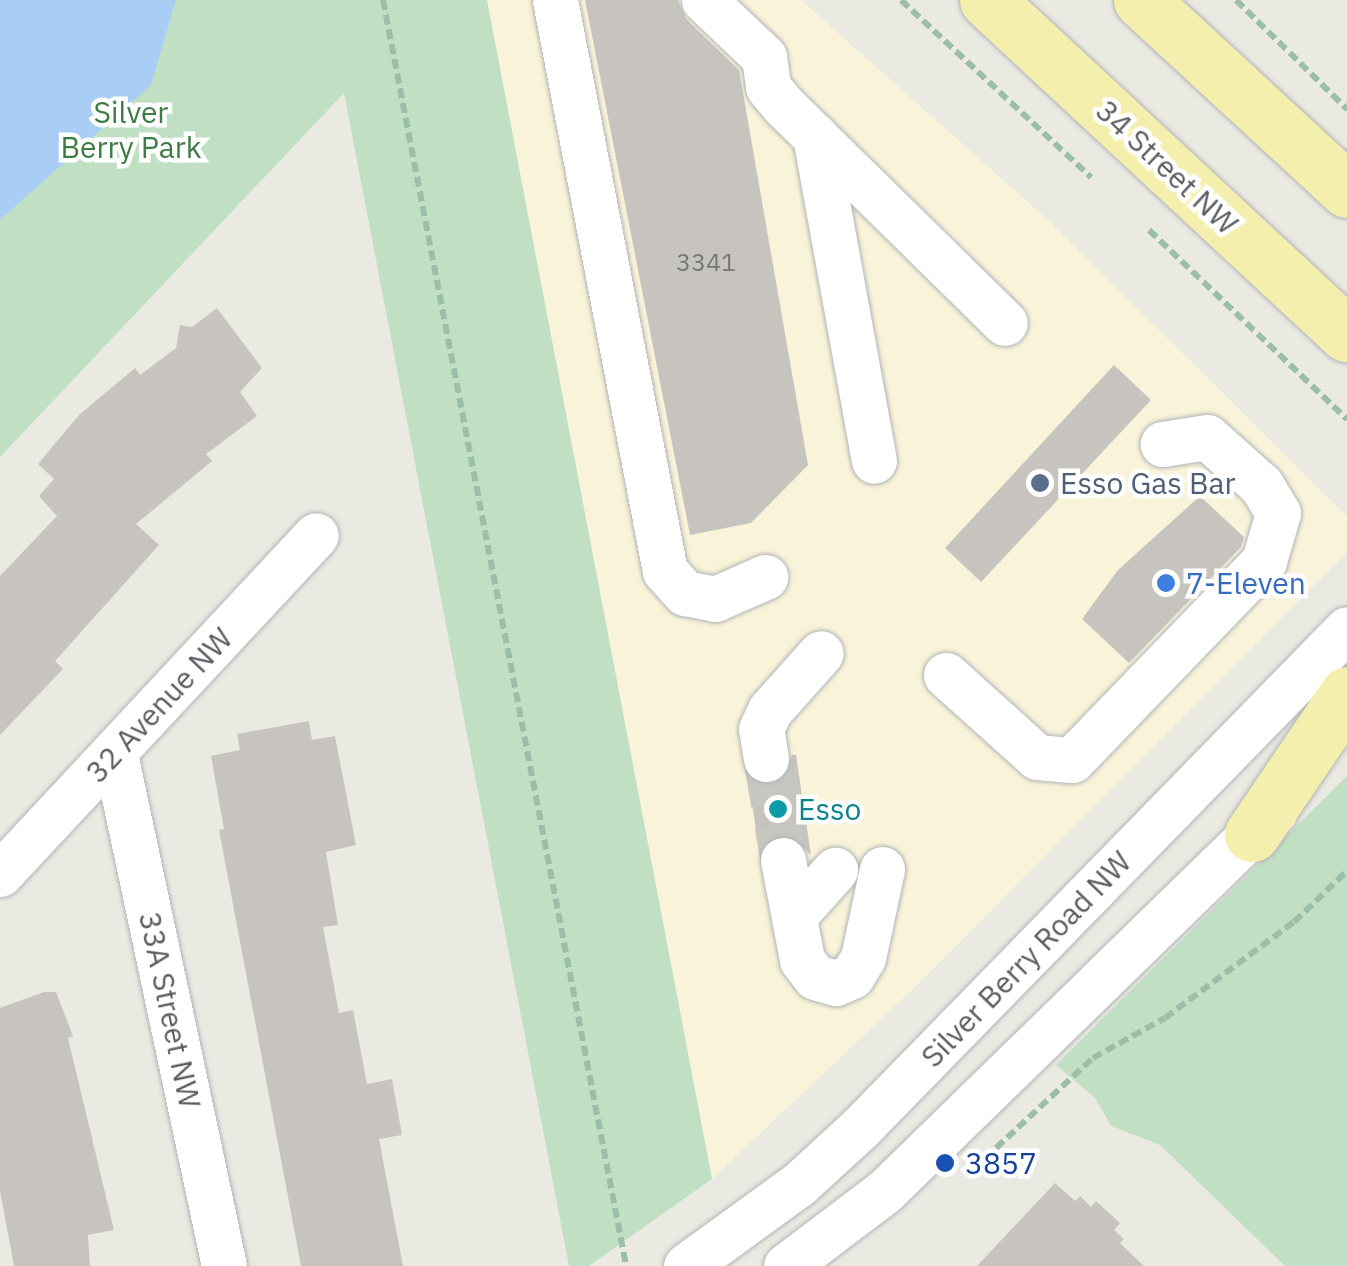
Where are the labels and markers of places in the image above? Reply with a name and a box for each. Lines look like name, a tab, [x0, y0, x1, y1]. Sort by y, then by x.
place label: Esso Gas Bar	[1060, 465, 1236, 501]
marker: Esso Gas Bar	[1029, 472, 1051, 494]
place label: 7-Eleven	[1186, 565, 1306, 601]
marker: 7-Eleven	[1155, 572, 1177, 594]
place label: Esso	[798, 791, 861, 827]
marker: Esso	[767, 798, 789, 820]
place label: 3857	[965, 1145, 1037, 1181]
marker: 3857	[934, 1152, 956, 1174]

